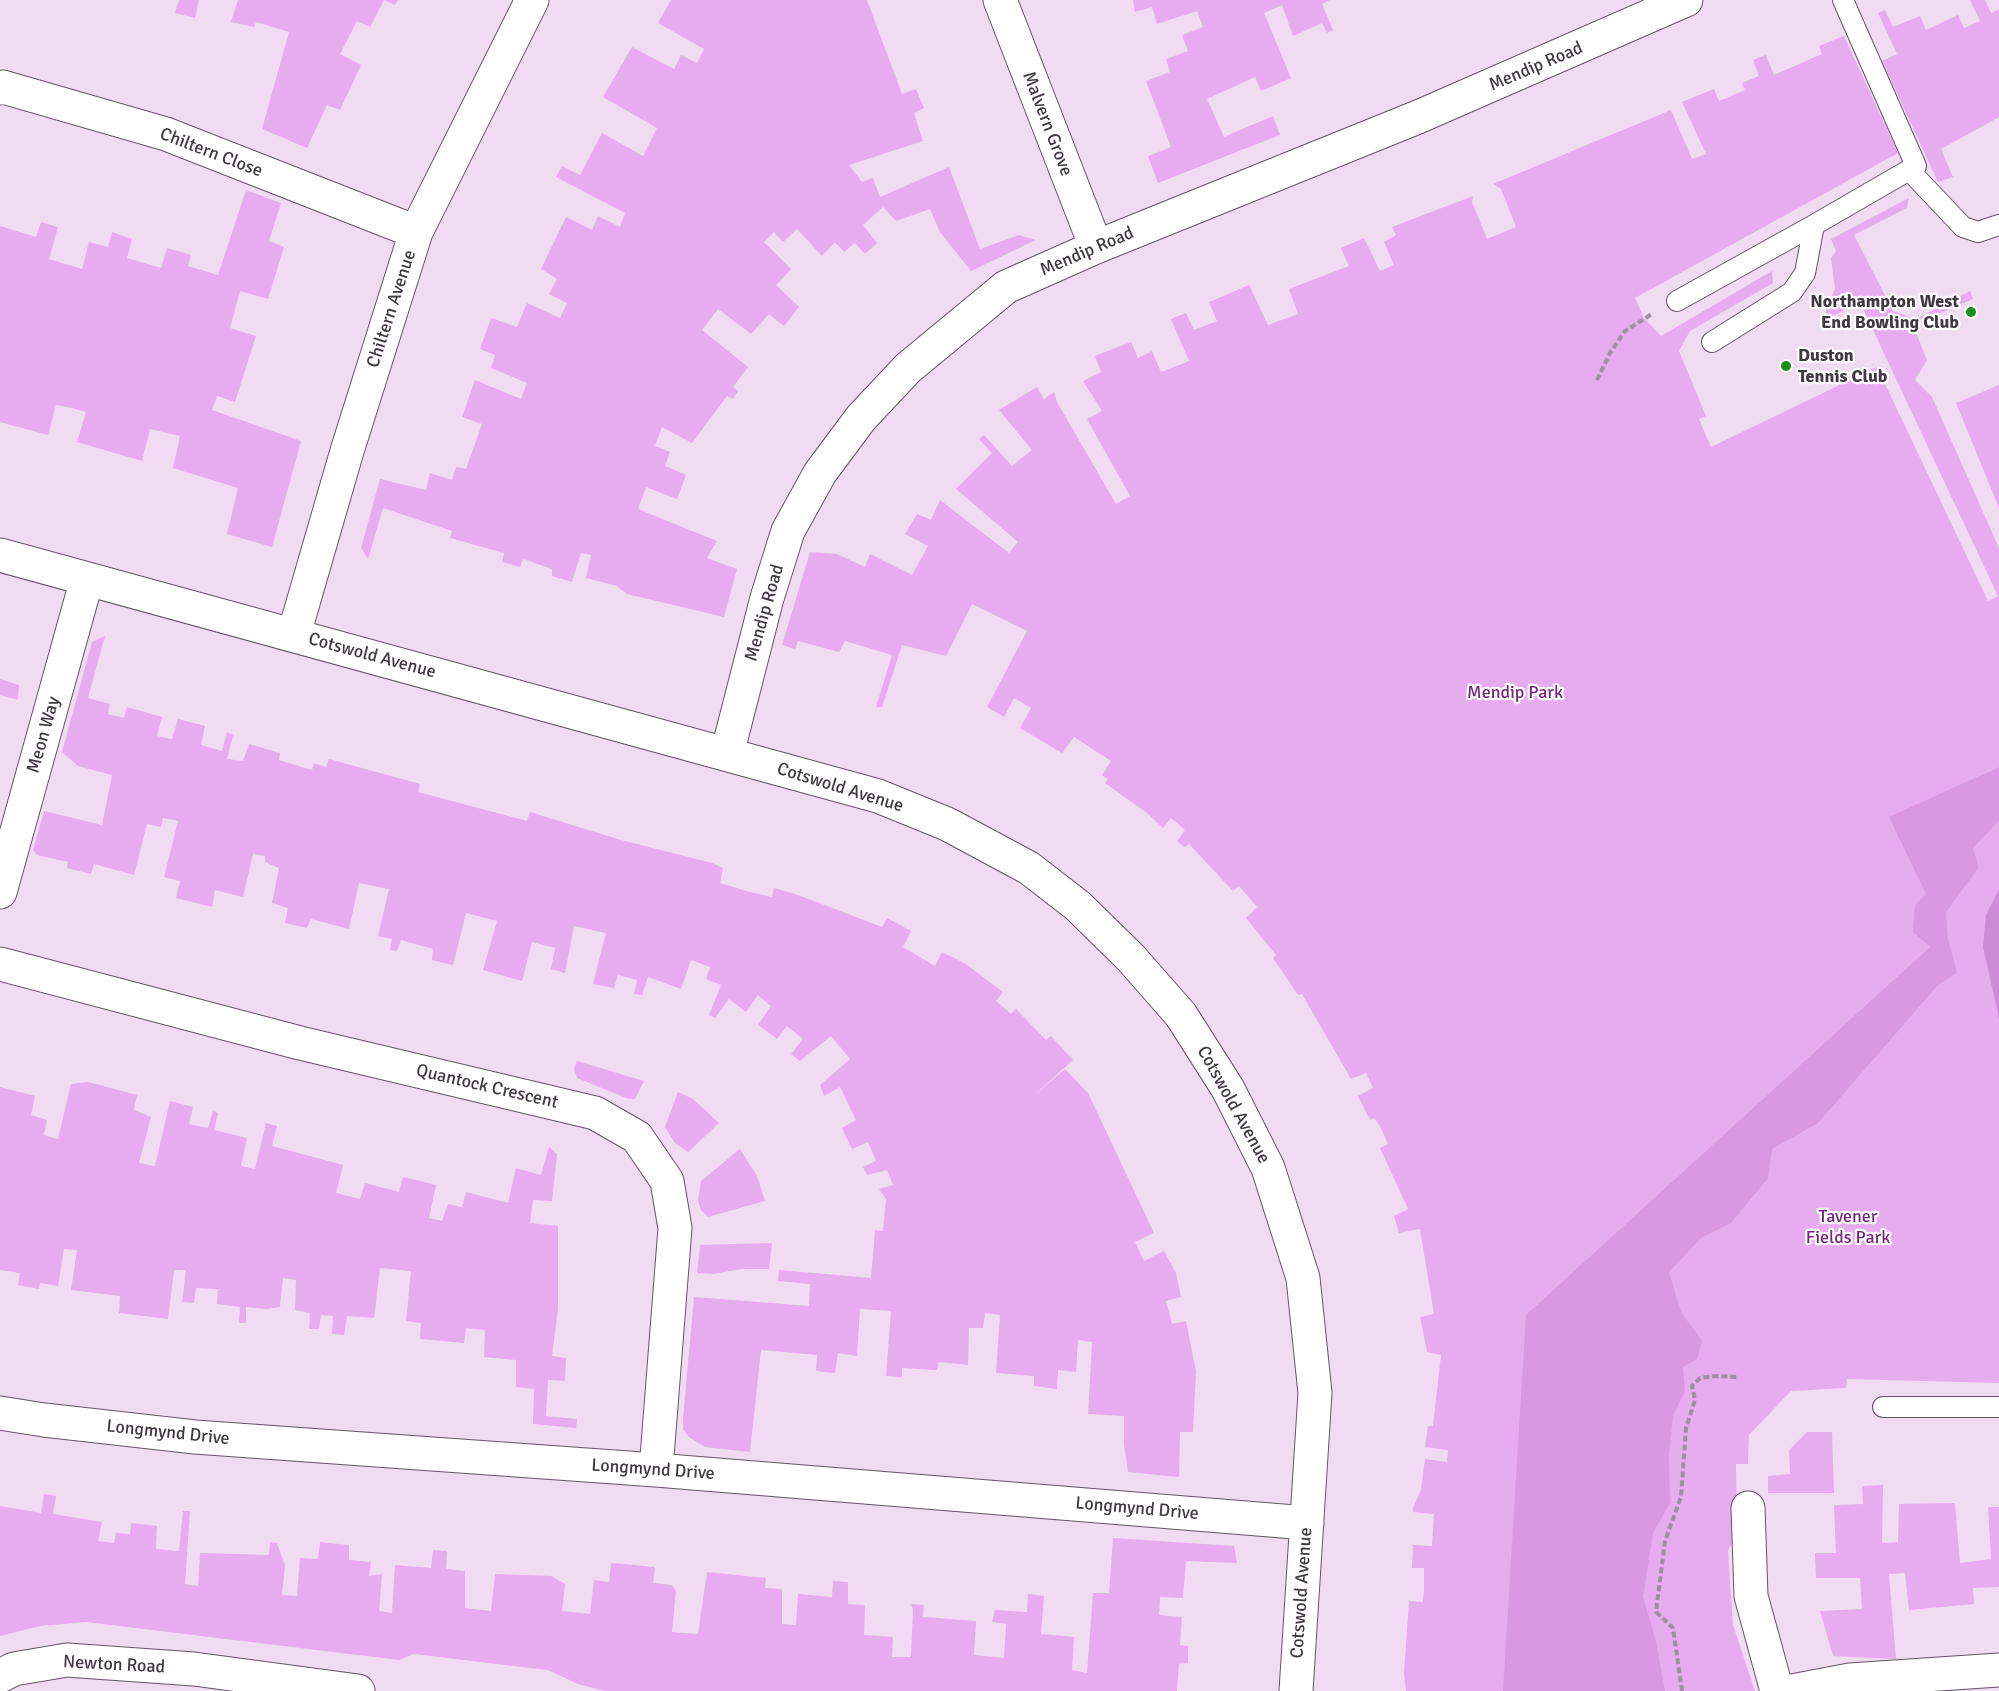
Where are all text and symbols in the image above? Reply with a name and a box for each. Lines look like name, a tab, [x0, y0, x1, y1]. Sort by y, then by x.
street label: Mendip Road	[1486, 38, 1586, 96]
street label: Malvern Grove	[1017, 69, 1077, 179]
street label: Chiltern Close	[157, 124, 265, 182]
street label: Mendip Road	[1037, 223, 1137, 281]
street label: Chiltern Avenue	[363, 247, 421, 371]
place label: Northampton West End Bowling Club	[1810, 291, 1959, 334]
marker: Northampton West End Bowling Club	[1964, 305, 1978, 319]
place label: Duston Tennis Club	[1798, 345, 1887, 388]
marker: Duston Tennis Club	[1779, 359, 1793, 373]
street label: Mendip Road	[741, 562, 789, 664]
street label: Cotswold Avenue	[306, 629, 438, 683]
park label: Mendip Park	[1467, 682, 1563, 704]
street label: Meon Way	[23, 694, 65, 776]
street label: Cotswold Avenue	[774, 758, 906, 818]
street label: Cotswold Avenue	[1192, 1042, 1274, 1168]
street label: Quantock Crescent	[414, 1060, 560, 1114]
park label: Tavener Fields Park	[1806, 1206, 1890, 1248]
street label: Longmynd Drive	[105, 1416, 231, 1450]
street label: Longmynd Drive	[591, 1455, 715, 1485]
street label: Longmynd Drive	[1074, 1493, 1200, 1525]
street label: Cotswold Avenue	[1287, 1527, 1317, 1659]
street label: Newton Road	[62, 1652, 166, 1678]

